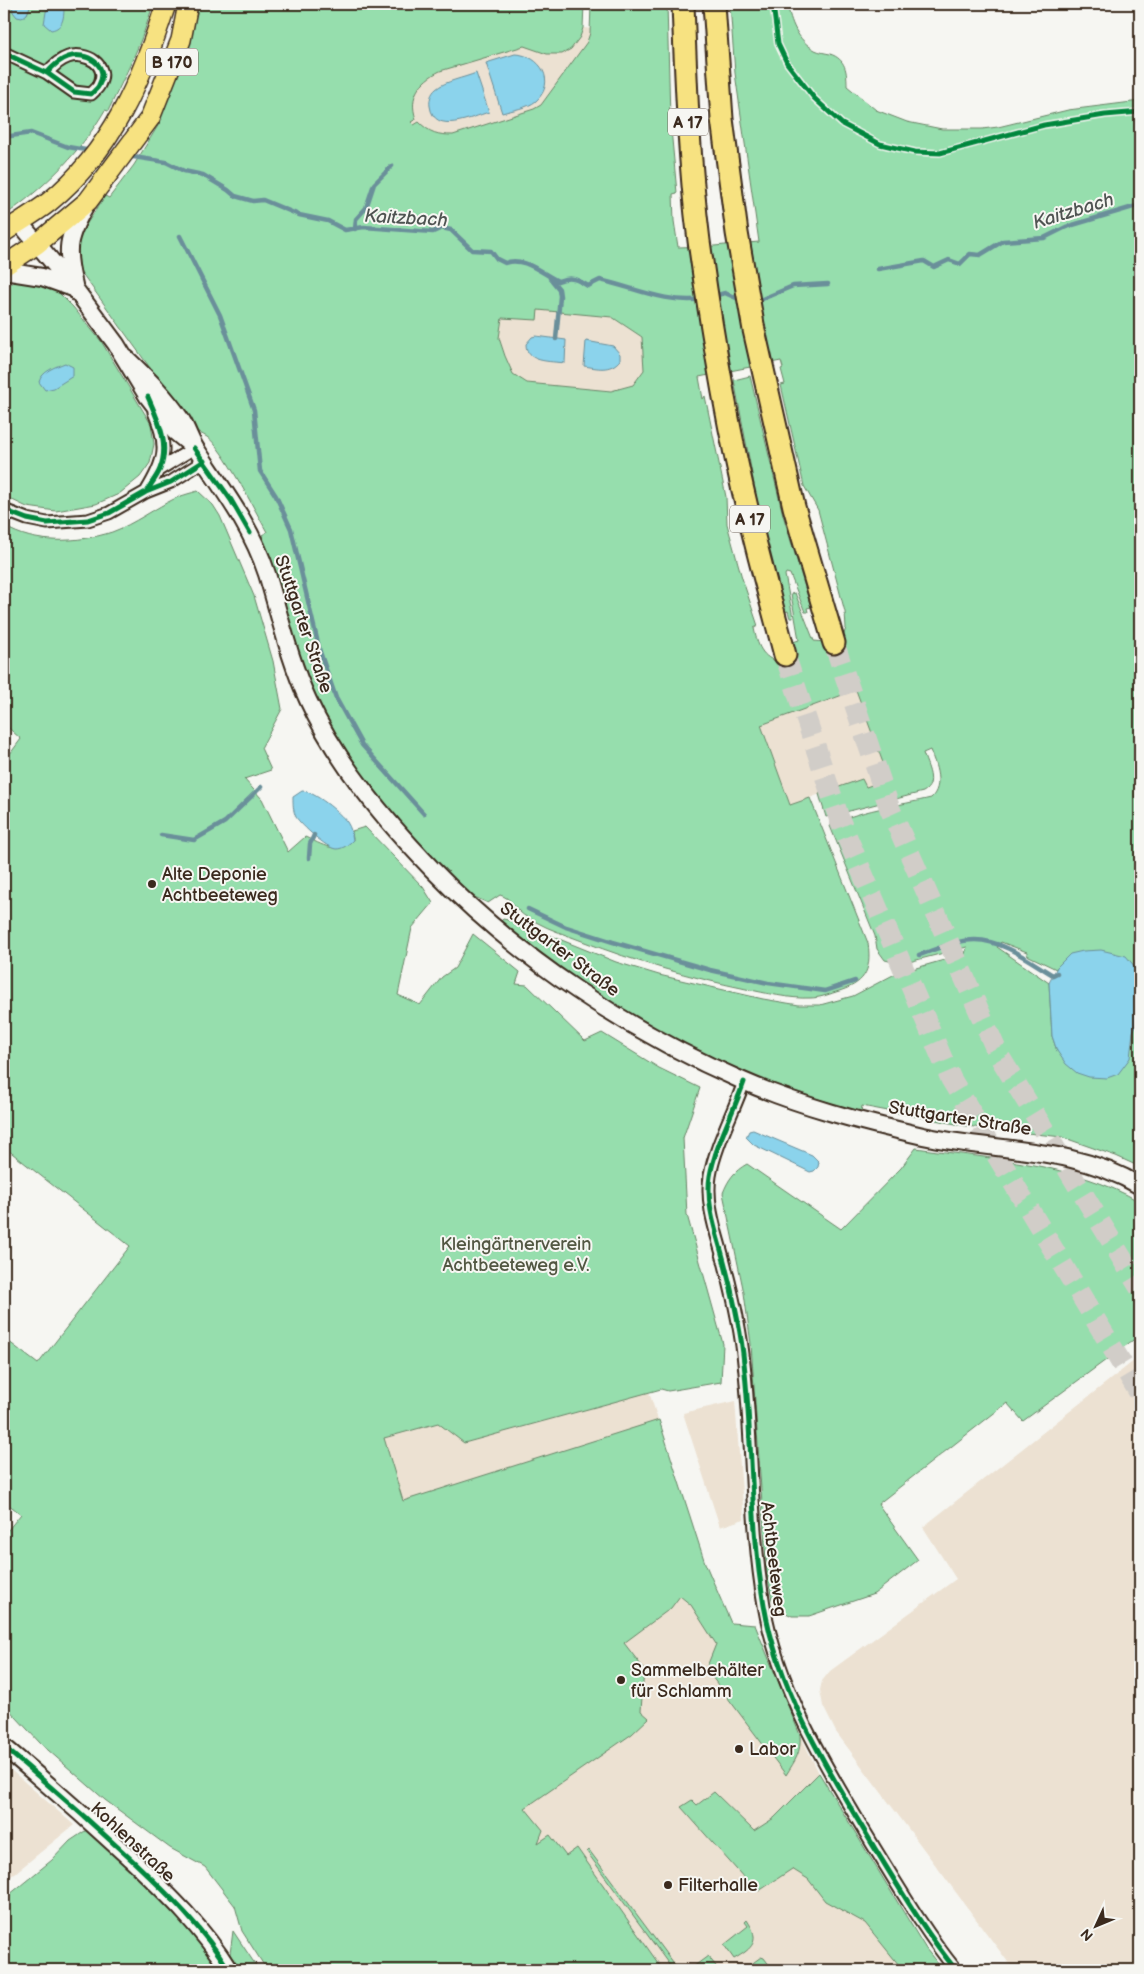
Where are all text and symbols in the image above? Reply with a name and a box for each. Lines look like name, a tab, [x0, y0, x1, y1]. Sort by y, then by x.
road number: B 170	[146, 48, 198, 76]
road number: A 17	[668, 108, 708, 136]
water label: Kaitzbach	[1030, 188, 1117, 235]
water label: Kaitzbach	[364, 205, 448, 232]
road number: A 17	[730, 506, 770, 532]
street label: Stuttgarter Straße	[270, 553, 337, 696]
place label: Alte Deponie Achtbeeteweg	[162, 864, 278, 906]
marker: Alte Deponie Achtbeeteweg	[146, 878, 158, 890]
street label: Stuttgarter Straße	[496, 898, 624, 1001]
street label: Stuttgarter Straße	[887, 1097, 1033, 1140]
park label: Kleingärtnerverein Achtbeeteweg e.V.	[441, 1234, 591, 1276]
street label: Achtbeeteweg	[756, 1500, 791, 1618]
place label: Sammelbehälter für Schlamm	[631, 1660, 764, 1702]
marker: Sammelbehälter für Schlamm	[615, 1674, 627, 1686]
place label: Labor	[749, 1739, 796, 1760]
marker: Labor	[733, 1743, 745, 1755]
street label: Kohlenstraße	[86, 1798, 179, 1887]
place label: Filterhalle	[678, 1875, 758, 1896]
marker: Filterhalle	[662, 1879, 674, 1891]
north arrow	[1072, 1902, 1122, 1952]
text: N	[1077, 1925, 1097, 1944]

